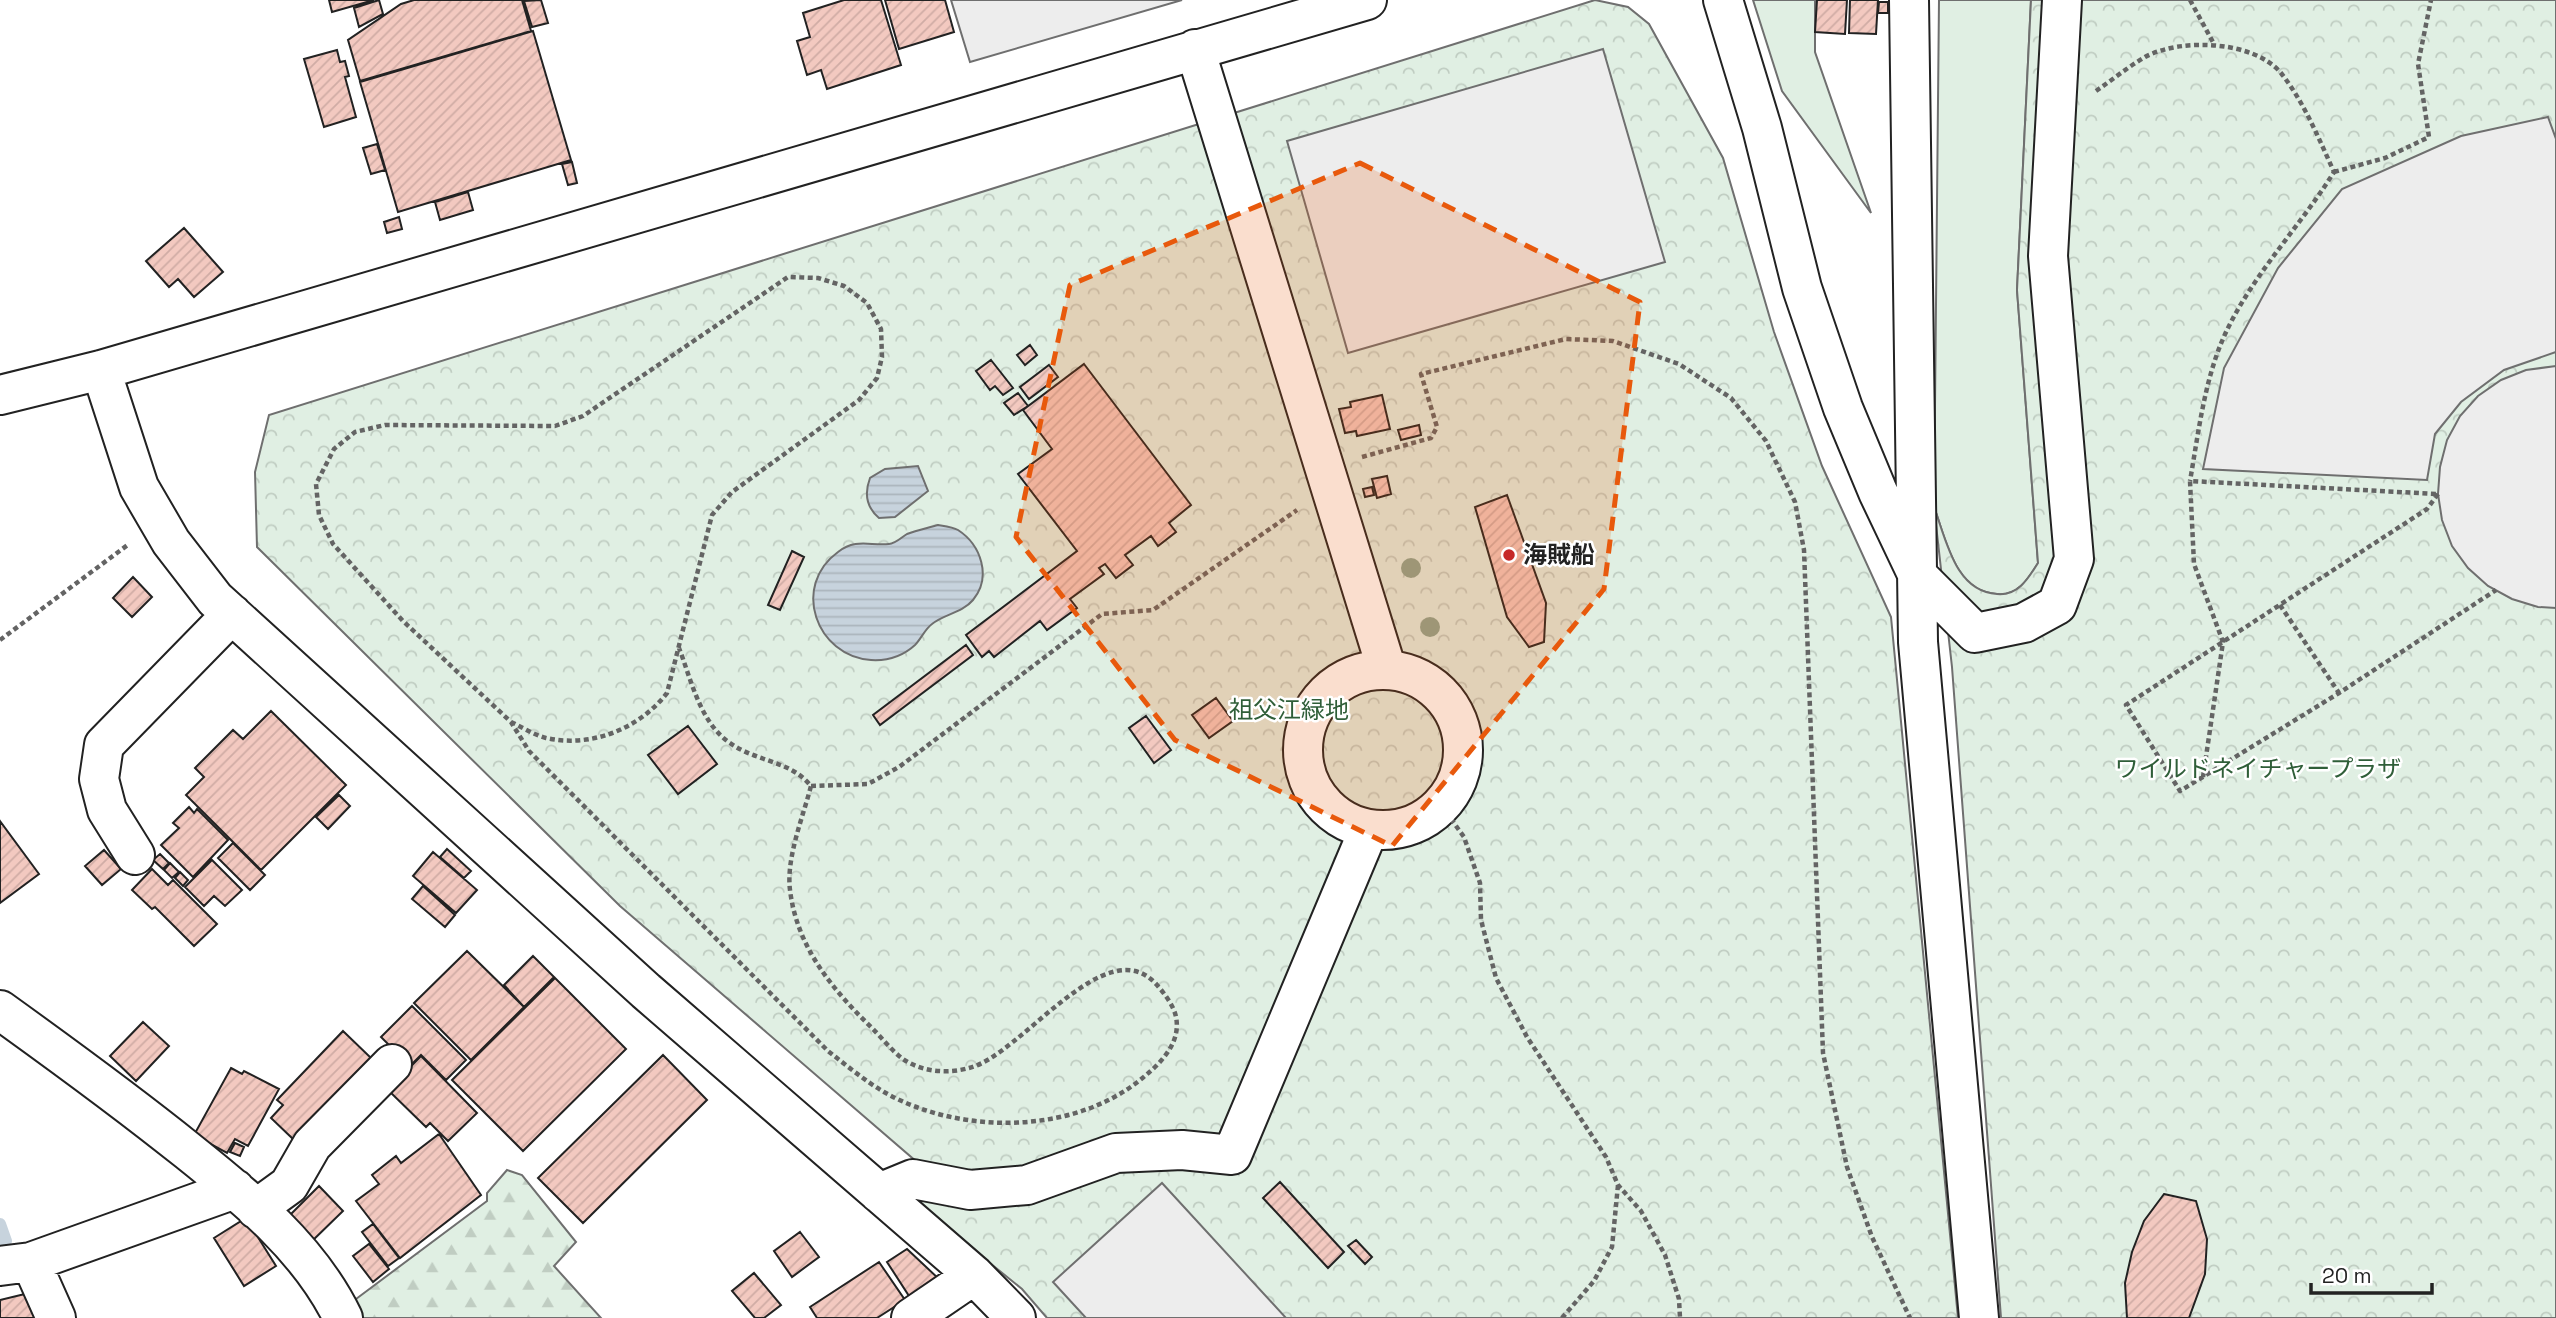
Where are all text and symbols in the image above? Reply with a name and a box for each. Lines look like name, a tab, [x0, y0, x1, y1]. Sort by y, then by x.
place label: 海賊船	[1523, 539, 1595, 570]
marker: 海賊船	[1501, 547, 1517, 563]
park label: 祖父江緑地	[1229, 694, 1349, 725]
park label: ワイルドネイチャープラザ	[2115, 753, 2401, 784]
scale bar	[2311, 1252, 2432, 1296]
text: 20 m	[2322, 1262, 2372, 1289]

